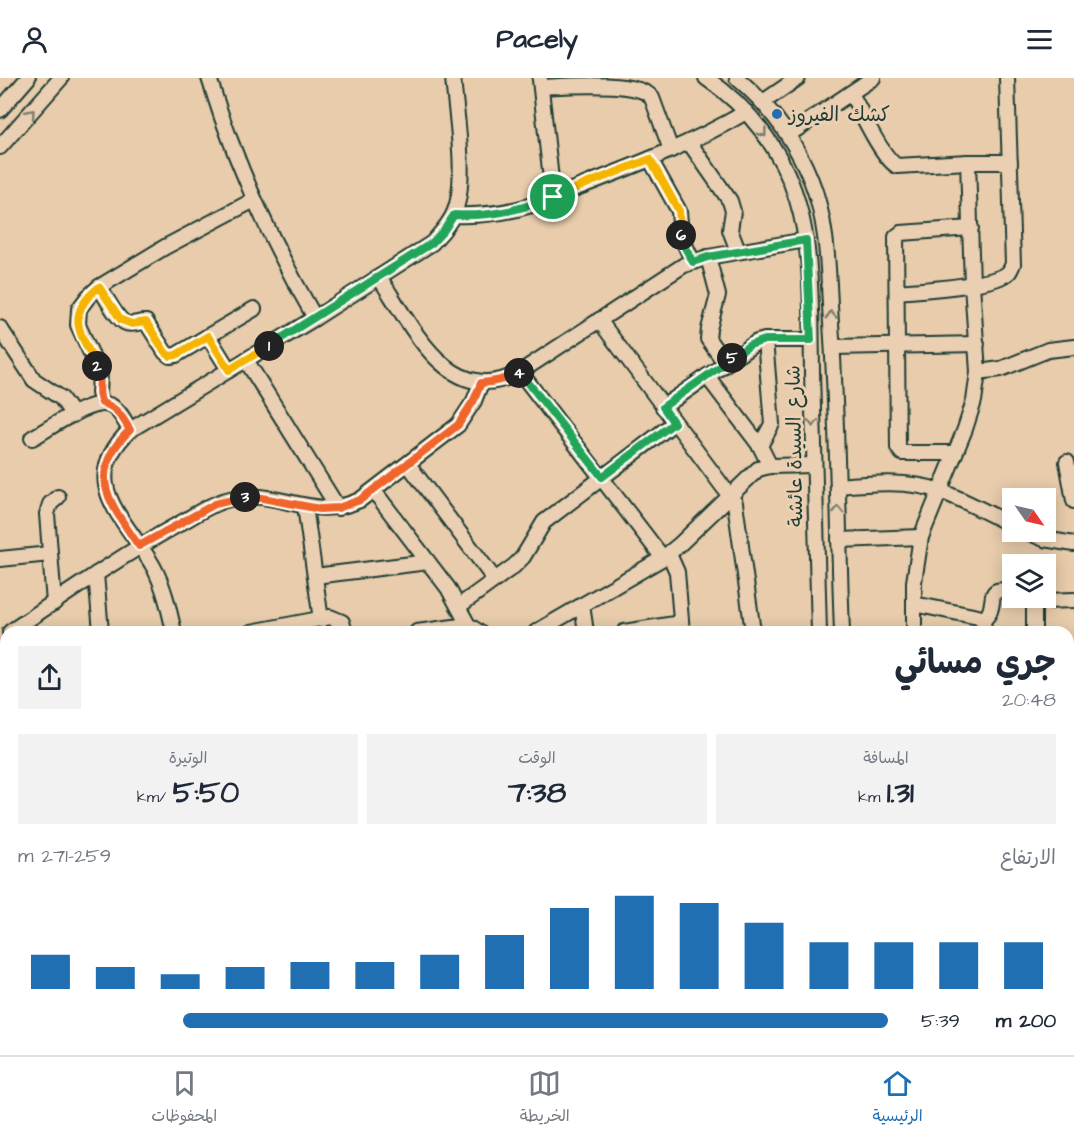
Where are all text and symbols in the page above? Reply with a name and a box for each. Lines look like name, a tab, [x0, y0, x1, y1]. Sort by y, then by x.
text: Pacely	[496, 20, 578, 58]
icon: person	[18, 23, 51, 56]
icon: menu	[1023, 23, 1056, 56]
place label: كشك الفيروز	[787, 101, 890, 129]
marker: كشك الفيروز	[770, 107, 784, 121]
one-way arrow	[23, 109, 34, 120]
one-way arrow	[756, 126, 767, 137]
pin	[527, 171, 578, 222]
icon: arrive	[536, 180, 569, 213]
pin: 6	[666, 220, 696, 250]
text: 6	[676, 224, 686, 246]
one-way arrow	[825, 311, 838, 320]
pin: 1	[254, 331, 284, 361]
text: 1	[268, 335, 270, 357]
pin: 5	[717, 343, 747, 373]
text: 5	[726, 347, 738, 369]
pin: 2	[82, 351, 112, 381]
text: 2	[92, 355, 102, 377]
pin: 4	[504, 358, 534, 388]
text: 4	[514, 362, 524, 384]
street label: شارع السيدة عائشة	[780, 365, 810, 527]
one-way arrow	[807, 418, 819, 427]
pin: 3	[230, 482, 260, 512]
text: 3	[241, 486, 249, 508]
north arrow	[1002, 488, 1056, 542]
map controls	[1002, 488, 1056, 608]
one-way arrow	[832, 506, 845, 515]
button: layers	[1002, 554, 1056, 608]
text: جري مسائي	[894, 640, 1056, 686]
button: share	[18, 646, 81, 709]
text: 20:48	[1002, 686, 1056, 714]
text: الوتيرة	[169, 747, 207, 769]
text: الوقت	[518, 747, 556, 769]
text: المسافة	[863, 747, 909, 769]
text: 5:50	[173, 772, 239, 814]
text: 7:38	[508, 772, 566, 814]
text: 1.31	[887, 772, 914, 814]
text: /km	[137, 786, 173, 808]
text: km	[858, 786, 887, 808]
text: 259–271 m	[18, 842, 111, 870]
text: الارتفاع	[1000, 844, 1056, 872]
text: 5:39	[921, 1007, 960, 1035]
text: 200 m	[996, 1007, 1056, 1035]
tab: المحفوظات	[151, 1067, 217, 1130]
tab: الخريطة	[520, 1067, 570, 1130]
tab: الرئيسية	[872, 1067, 923, 1130]

